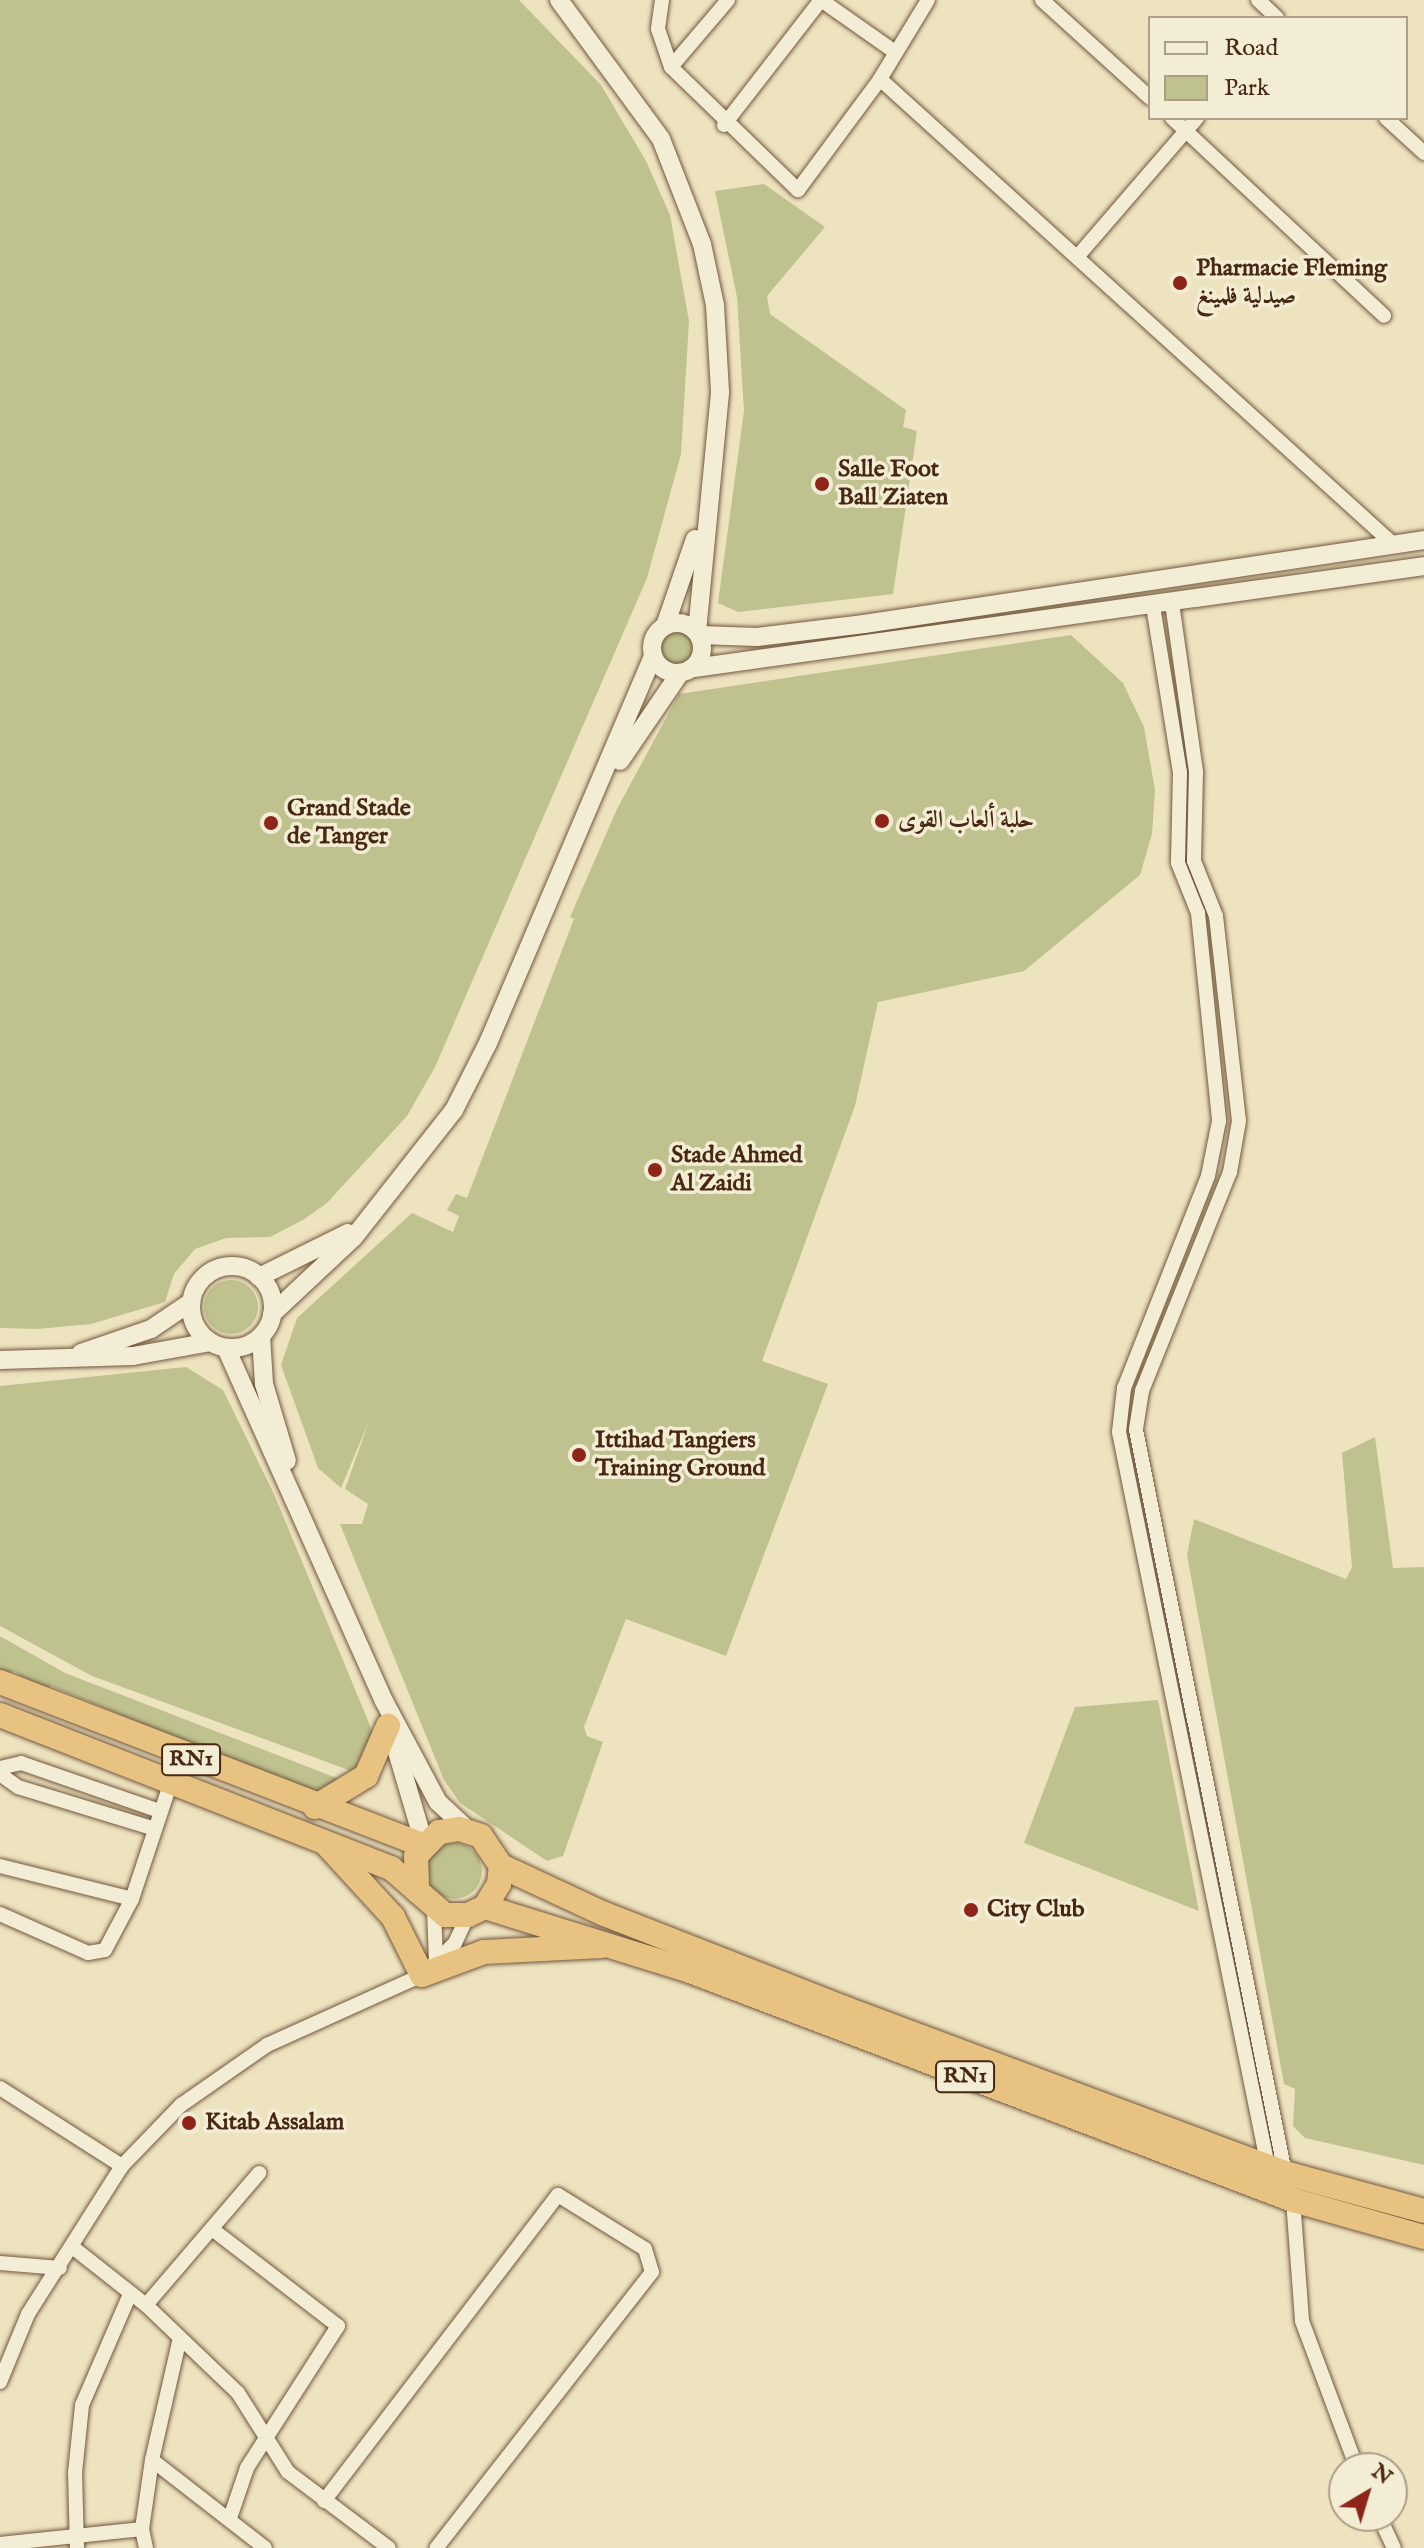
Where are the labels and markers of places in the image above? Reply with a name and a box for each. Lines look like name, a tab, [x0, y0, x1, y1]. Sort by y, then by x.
place label: Pharmacie Fleming صيدلية فلمينغ	[1196, 255, 1387, 311]
marker: Pharmacie Fleming صيدلية فلمينغ	[1171, 274, 1189, 292]
place label: Salle Foot Ball Ziaten	[838, 456, 948, 512]
marker: Salle Foot Ball Ziaten	[813, 475, 831, 493]
place label: Grand Stade de Tanger	[287, 795, 411, 851]
place label: حلبة ألعاب القوى	[898, 807, 1034, 835]
marker: حلبة ألعاب القوى	[873, 812, 891, 830]
marker: Grand Stade de Tanger	[262, 814, 280, 832]
place label: Stade Ahmed Al Zaidi	[671, 1142, 802, 1198]
marker: Stade Ahmed Al Zaidi	[646, 1161, 664, 1179]
place label: Ittihad Tangiers Training Ground	[595, 1427, 765, 1483]
marker: Ittihad Tangiers Training Ground	[570, 1446, 588, 1464]
place label: City Club	[987, 1896, 1085, 1924]
marker: City Club	[962, 1901, 980, 1919]
place label: Kitab Assalam	[205, 2109, 344, 2137]
marker: Kitab Assalam	[180, 2114, 198, 2132]

